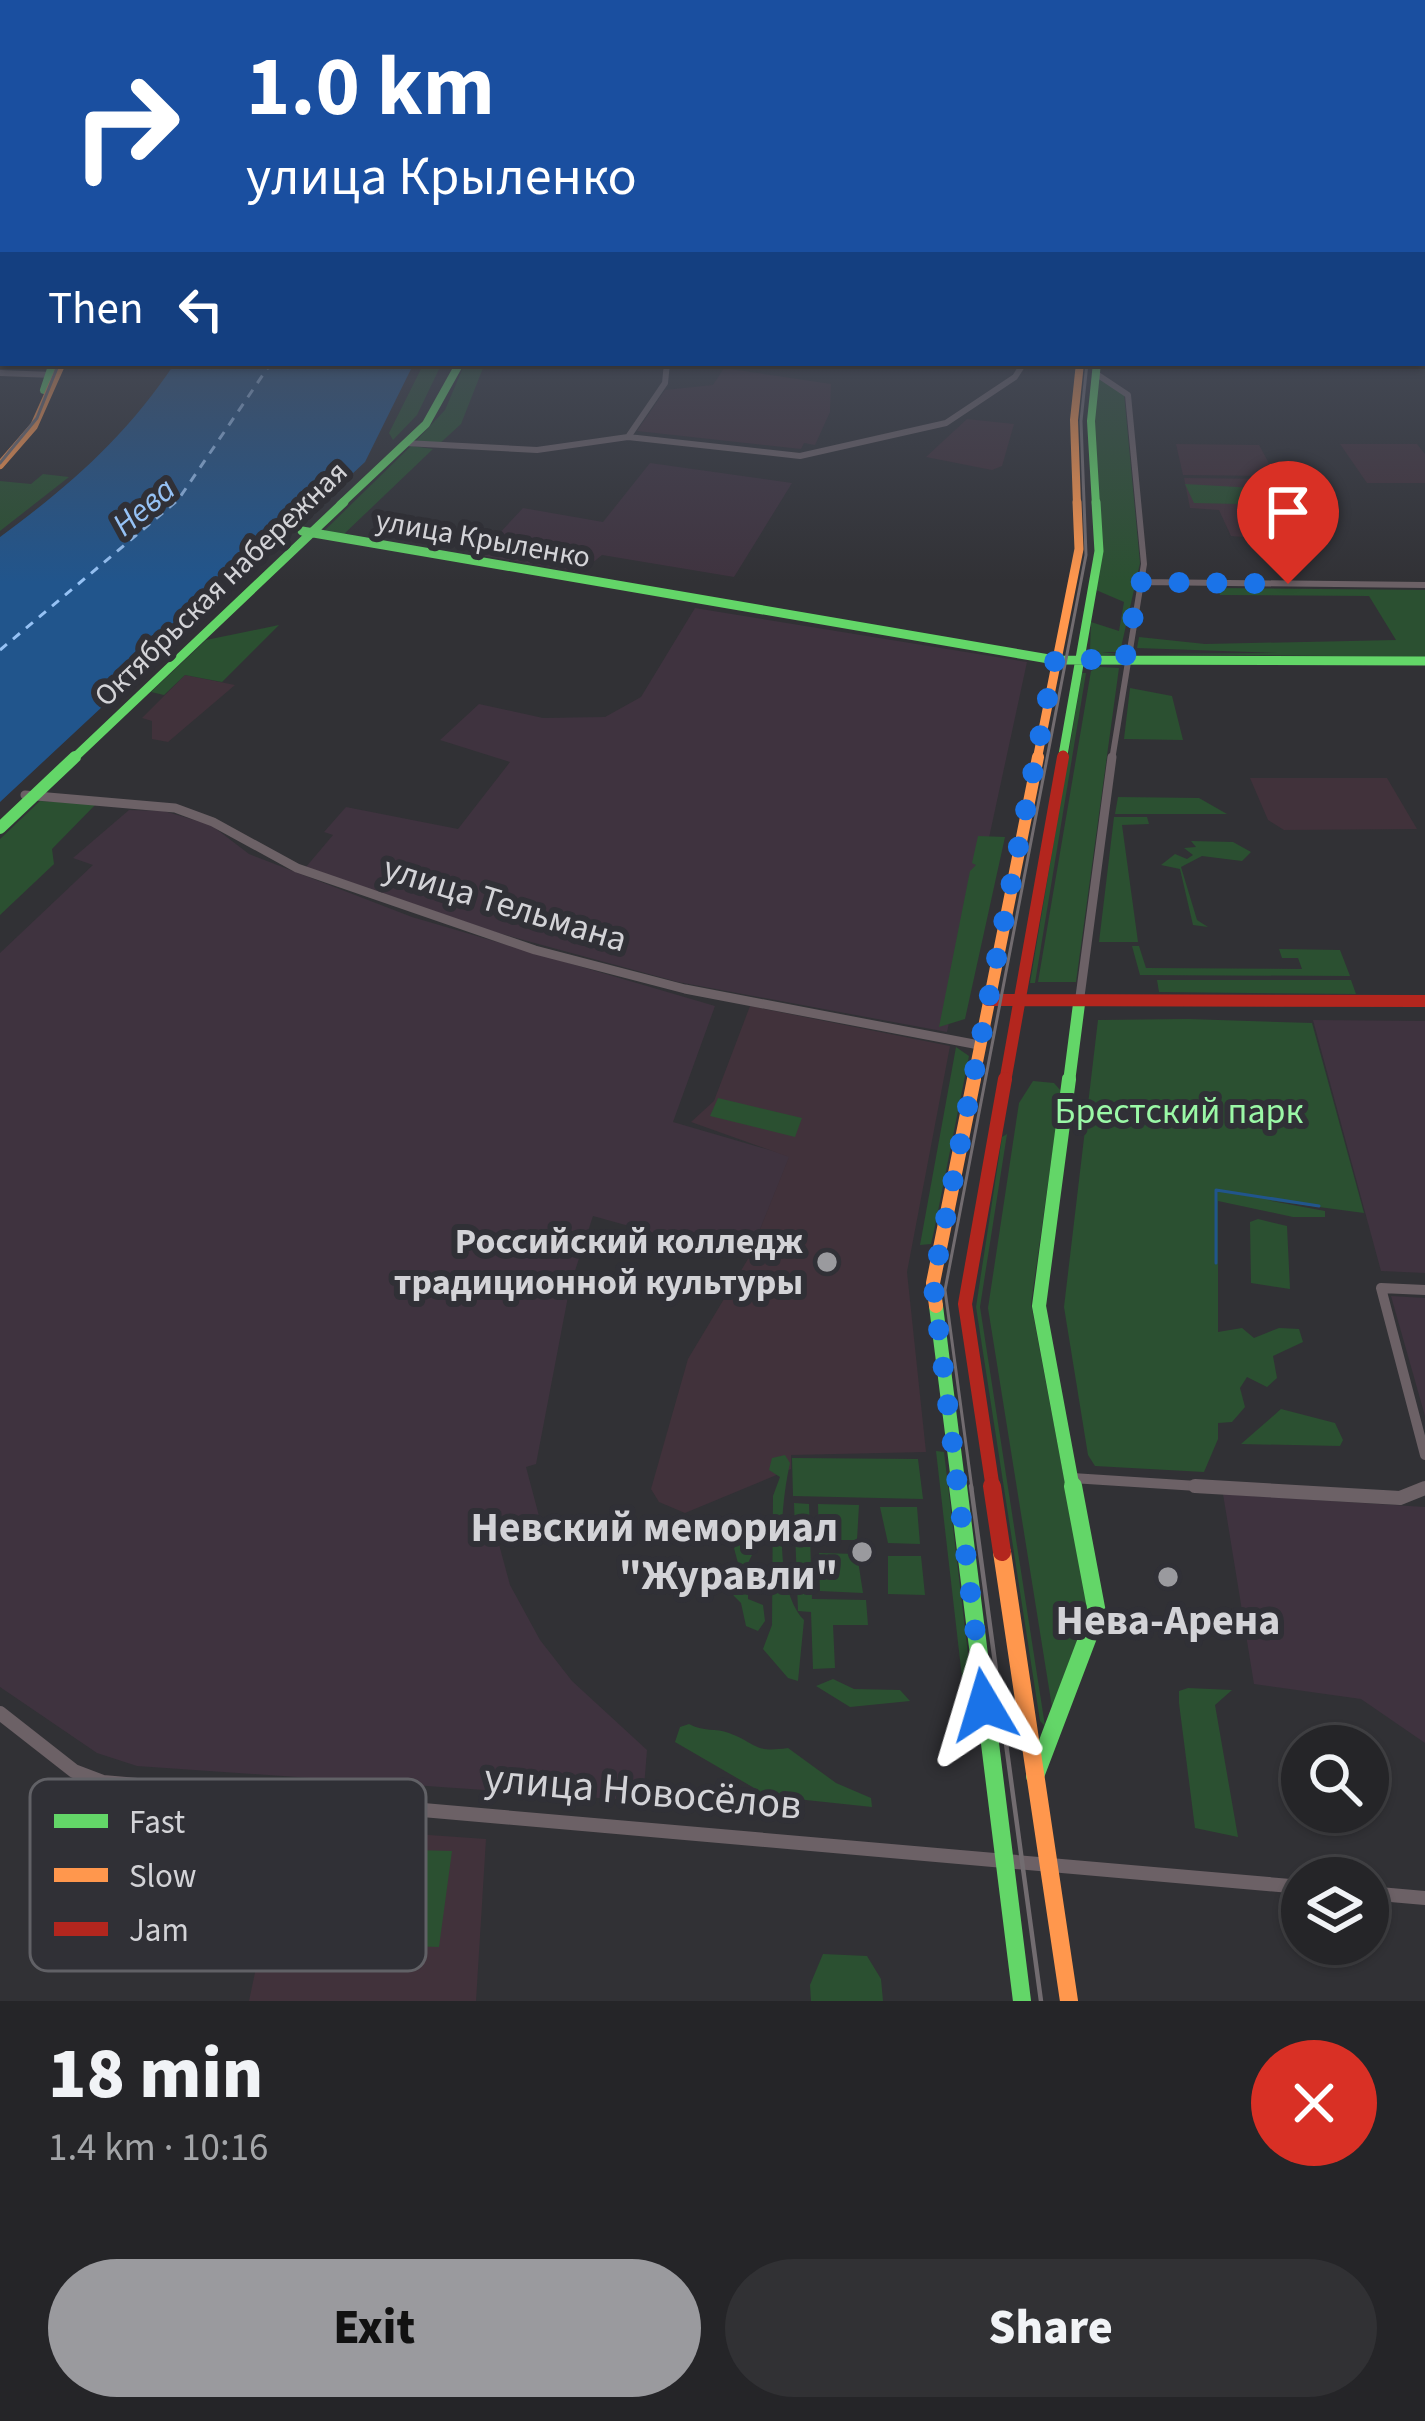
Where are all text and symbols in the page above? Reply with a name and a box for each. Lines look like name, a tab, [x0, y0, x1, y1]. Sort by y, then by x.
text: 1.0 km	[246, 28, 495, 148]
icon: right	[48, 48, 204, 204]
text: улица Крыленко	[246, 139, 637, 216]
icon: left	[168, 276, 234, 342]
text: Then	[48, 277, 144, 341]
street label: Октябрьская набережная	[85, 451, 357, 717]
pin	[1237, 461, 1339, 584]
water label: Нева	[102, 467, 186, 547]
icon: arrive	[1255, 479, 1321, 545]
street label: улица Крыленко	[372, 499, 594, 579]
street label: улица Тельмана	[377, 843, 633, 965]
park label: Брестский парк	[1055, 1086, 1304, 1137]
place label: Российский колледж традиционной культуры	[394, 1216, 804, 1308]
marker: Российский колледж традиционной культуры	[814, 1249, 840, 1275]
place label: Невский мемориал "Журавли"	[470, 1498, 838, 1606]
marker: Невский мемориал "Журавли"	[849, 1539, 875, 1565]
marker: Нева-Арена	[1155, 1564, 1181, 1590]
place label: Нева-Арена	[1056, 1591, 1280, 1651]
position arrow	[921, 1642, 1047, 1768]
map controls	[1281, 1725, 1389, 1965]
button: search	[1281, 1725, 1389, 1833]
street label: улица Новосёлов	[482, 1748, 804, 1836]
legend	[30, 1779, 426, 1971]
text: Fast	[129, 1799, 185, 1846]
text: Slow	[129, 1853, 197, 1900]
button: layers	[1281, 1857, 1389, 1965]
text: Jam	[129, 1907, 189, 1954]
text: 18 min	[48, 2023, 263, 2126]
button: close	[1251, 2040, 1377, 2166]
text: 1.4 km · 10:16	[48, 2120, 268, 2176]
button: Exit	[48, 2259, 701, 2397]
button: Share	[725, 2259, 1377, 2397]

